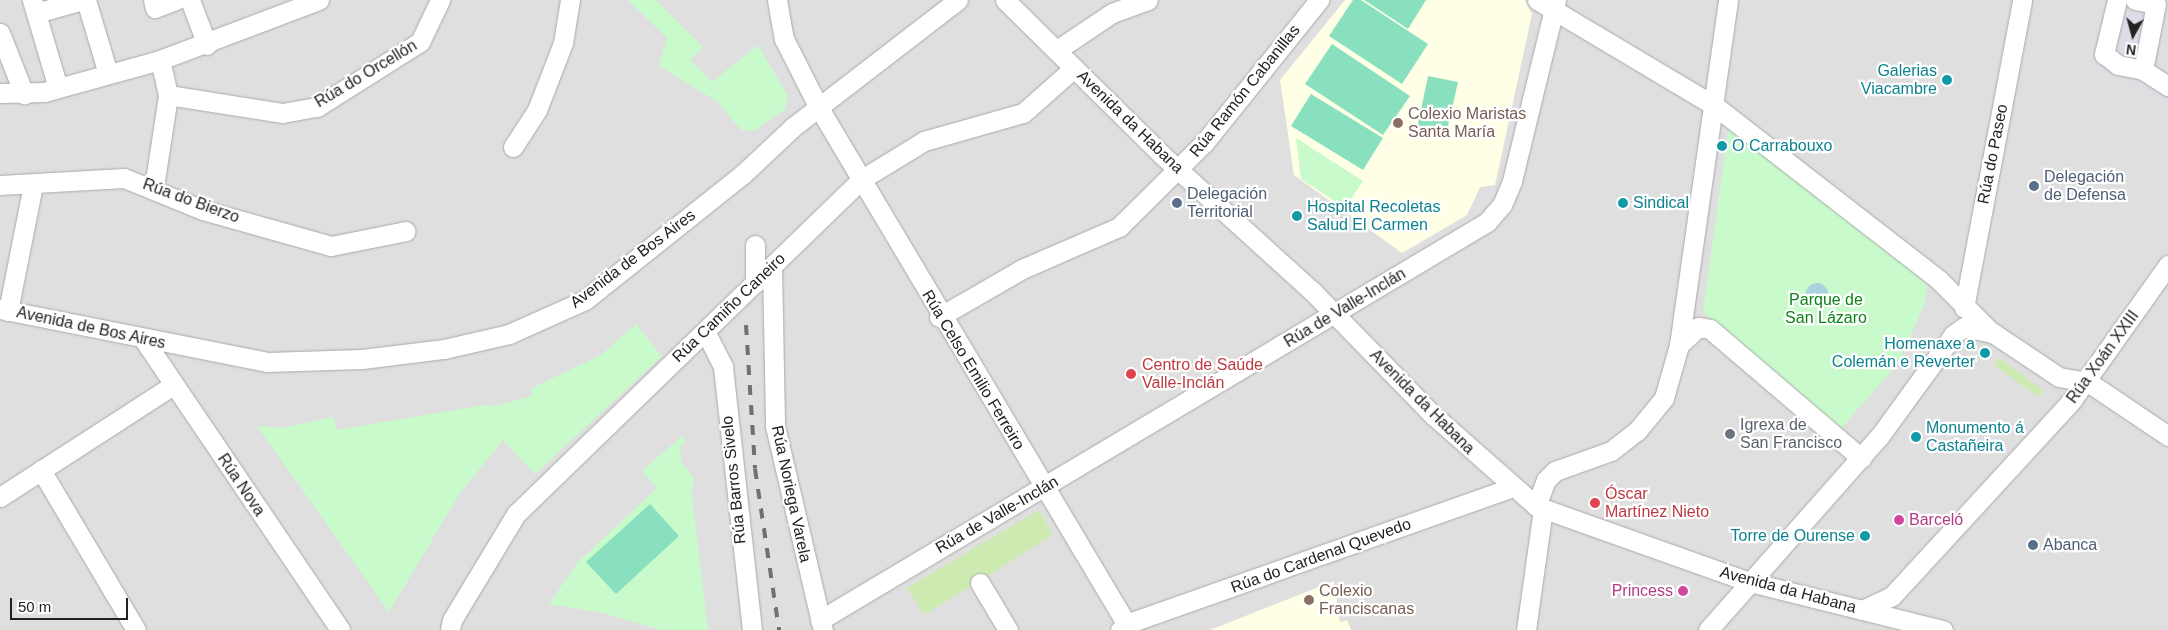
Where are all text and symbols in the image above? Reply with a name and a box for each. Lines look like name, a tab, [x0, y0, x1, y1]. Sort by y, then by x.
north arrow	[2108, 10, 2158, 60]
street label: Rúa Ramón Cabanillas	[1186, 21, 1304, 161]
street label: Rúa do Orcellón	[312, 36, 420, 112]
text: N	[2125, 41, 2137, 58]
place label: Galerias Viacambre	[1861, 61, 1937, 99]
street label: Avenida da Habana	[1073, 66, 1187, 178]
marker: Galerias Viacambre	[1941, 74, 1953, 86]
street label: Rúa do Paseo	[1974, 102, 2012, 206]
place label: Colexio Maristas Santa María	[1408, 104, 1526, 142]
marker: Colexio Maristas Santa María	[1392, 117, 1404, 129]
place label: O Carrabouxo	[1732, 136, 1832, 156]
marker: O Carrabouxo	[1716, 140, 1728, 152]
place label: Delegación de Defensa	[2044, 167, 2126, 205]
street label: Rúa do Bierzo	[140, 175, 242, 227]
marker: Delegación de Defensa	[2028, 180, 2040, 192]
place label: Delegación Territorial	[1187, 184, 1267, 222]
place label: Sindical	[1633, 193, 1689, 213]
marker: Delegación Territorial	[1171, 197, 1183, 209]
place label: Hospital Recoletas Salud El Carmen	[1307, 197, 1440, 235]
marker: Sindical	[1617, 197, 1629, 209]
street label: Avenida de Bos Aires	[566, 205, 700, 313]
marker: Hospital Recoletas Salud El Carmen	[1291, 210, 1303, 222]
street label: Rúa Camiño Caneiro	[669, 249, 789, 367]
street label: Rúa de Valle-Inclán	[1281, 264, 1409, 352]
street label: Rúa Celso Emilio Ferreiro	[918, 287, 1028, 453]
park label: Parque de San Lázaro	[1785, 290, 1867, 328]
street label: Avenida de Bos Aires	[14, 303, 168, 353]
street label: Rúa Xoán XXIII	[2063, 307, 2143, 407]
place label: Homenaxe a Colemán e Reverter	[1832, 334, 1975, 372]
street label: Avenida da Habana	[1366, 346, 1478, 458]
marker: Homenaxe a Colemán e Reverter	[1979, 347, 1991, 359]
place label: Centro de Saúde Valle-Inclán	[1142, 355, 1263, 393]
marker: Centro de Saúde Valle-Inclán	[1124, 367, 1138, 381]
street label: Rúa Barros Sivelo	[718, 415, 750, 545]
place label: Igrexa de San Francisco	[1740, 415, 1842, 453]
place label: Monumento á Castañeira	[1926, 418, 2024, 456]
street label: Rúa Noriega Varela	[767, 424, 815, 564]
marker: Igrexa de San Francisco	[1724, 428, 1736, 440]
marker: Monumento á Castañeira	[1910, 431, 1922, 443]
street label: Rúa Nova	[213, 450, 269, 520]
street label: Rúa de Valle-Inclán	[932, 472, 1062, 558]
place label: Óscar Martínez Nieto	[1605, 484, 1709, 522]
marker: Óscar Martínez Nieto	[1589, 497, 1601, 509]
place label: Barceló	[1909, 510, 1963, 530]
street label: Rúa do Cardenal Quevedo	[1228, 514, 1414, 598]
marker: Barceló	[1893, 514, 1905, 526]
place label: Torre de Ourense	[1730, 526, 1855, 546]
marker: Torre de Ourense	[1859, 530, 1871, 542]
place label: Abanca	[2043, 535, 2097, 555]
marker: Abanca	[2027, 539, 2039, 551]
street label: Avenida da Habana	[1718, 563, 1858, 617]
place label: Colexio Franciscanas	[1319, 581, 1414, 619]
place label: Princess	[1612, 581, 1673, 601]
marker: Princess	[1677, 585, 1689, 597]
scale bar	[12, 588, 130, 620]
marker: Colexio Franciscanas	[1303, 594, 1315, 606]
text: 50 m	[18, 598, 51, 615]

